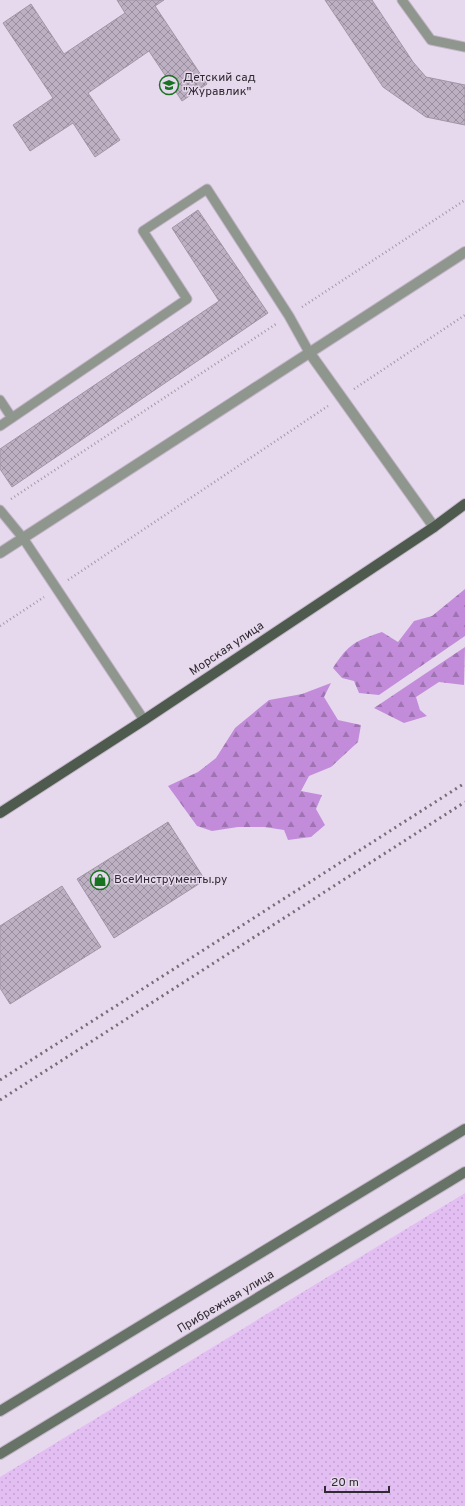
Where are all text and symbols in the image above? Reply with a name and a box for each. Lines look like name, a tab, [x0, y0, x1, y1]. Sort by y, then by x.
place label: Детский сад "Журавлик"	[183, 70, 256, 100]
school or university icon: Детский сад "Журавлик"	[158, 74, 180, 96]
street label: Морская улица	[187, 618, 267, 680]
shop icon: ВсеИнструменты.ру	[89, 869, 111, 891]
place label: ВсеИнструменты.ру	[114, 872, 227, 888]
street label: Прибрежная улица	[175, 1267, 277, 1337]
scale bar	[325, 1468, 389, 1494]
text: 20 m	[331, 1475, 359, 1491]

